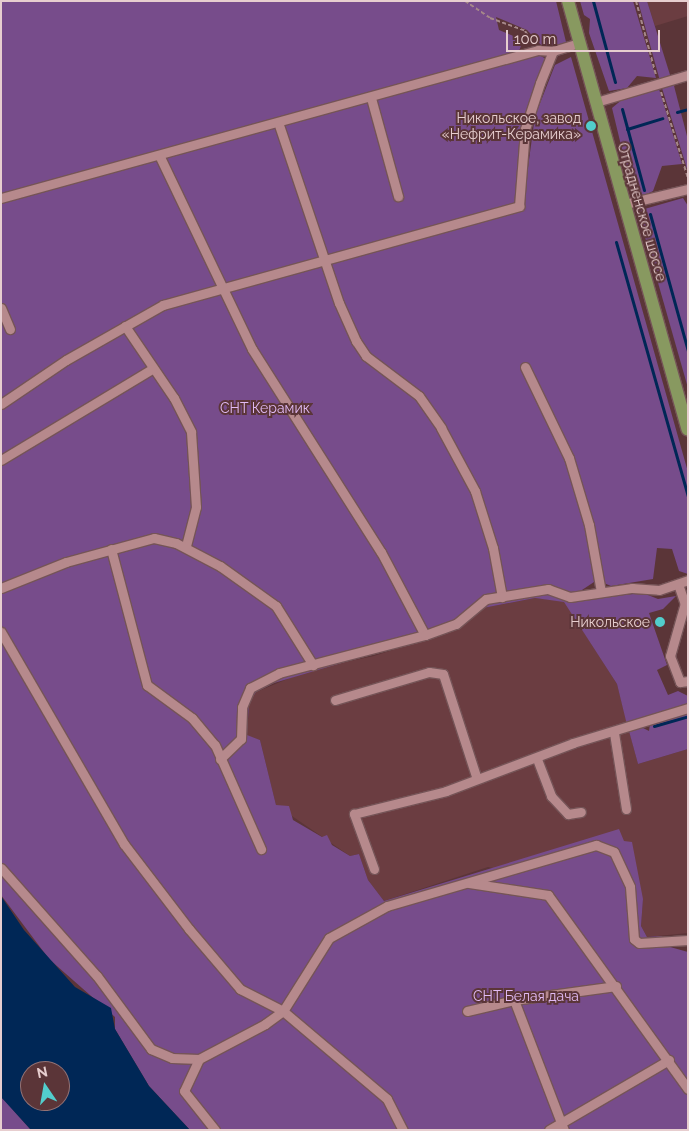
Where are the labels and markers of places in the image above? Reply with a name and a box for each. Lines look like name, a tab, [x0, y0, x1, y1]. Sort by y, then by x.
place label: Никольское, завод «Нефрит-Керамика»	[442, 110, 581, 142]
marker: Никольское, завод «Нефрит-Керамика»	[585, 120, 597, 132]
place label: Никольское	[570, 614, 650, 630]
marker: Никольское	[654, 616, 666, 628]

